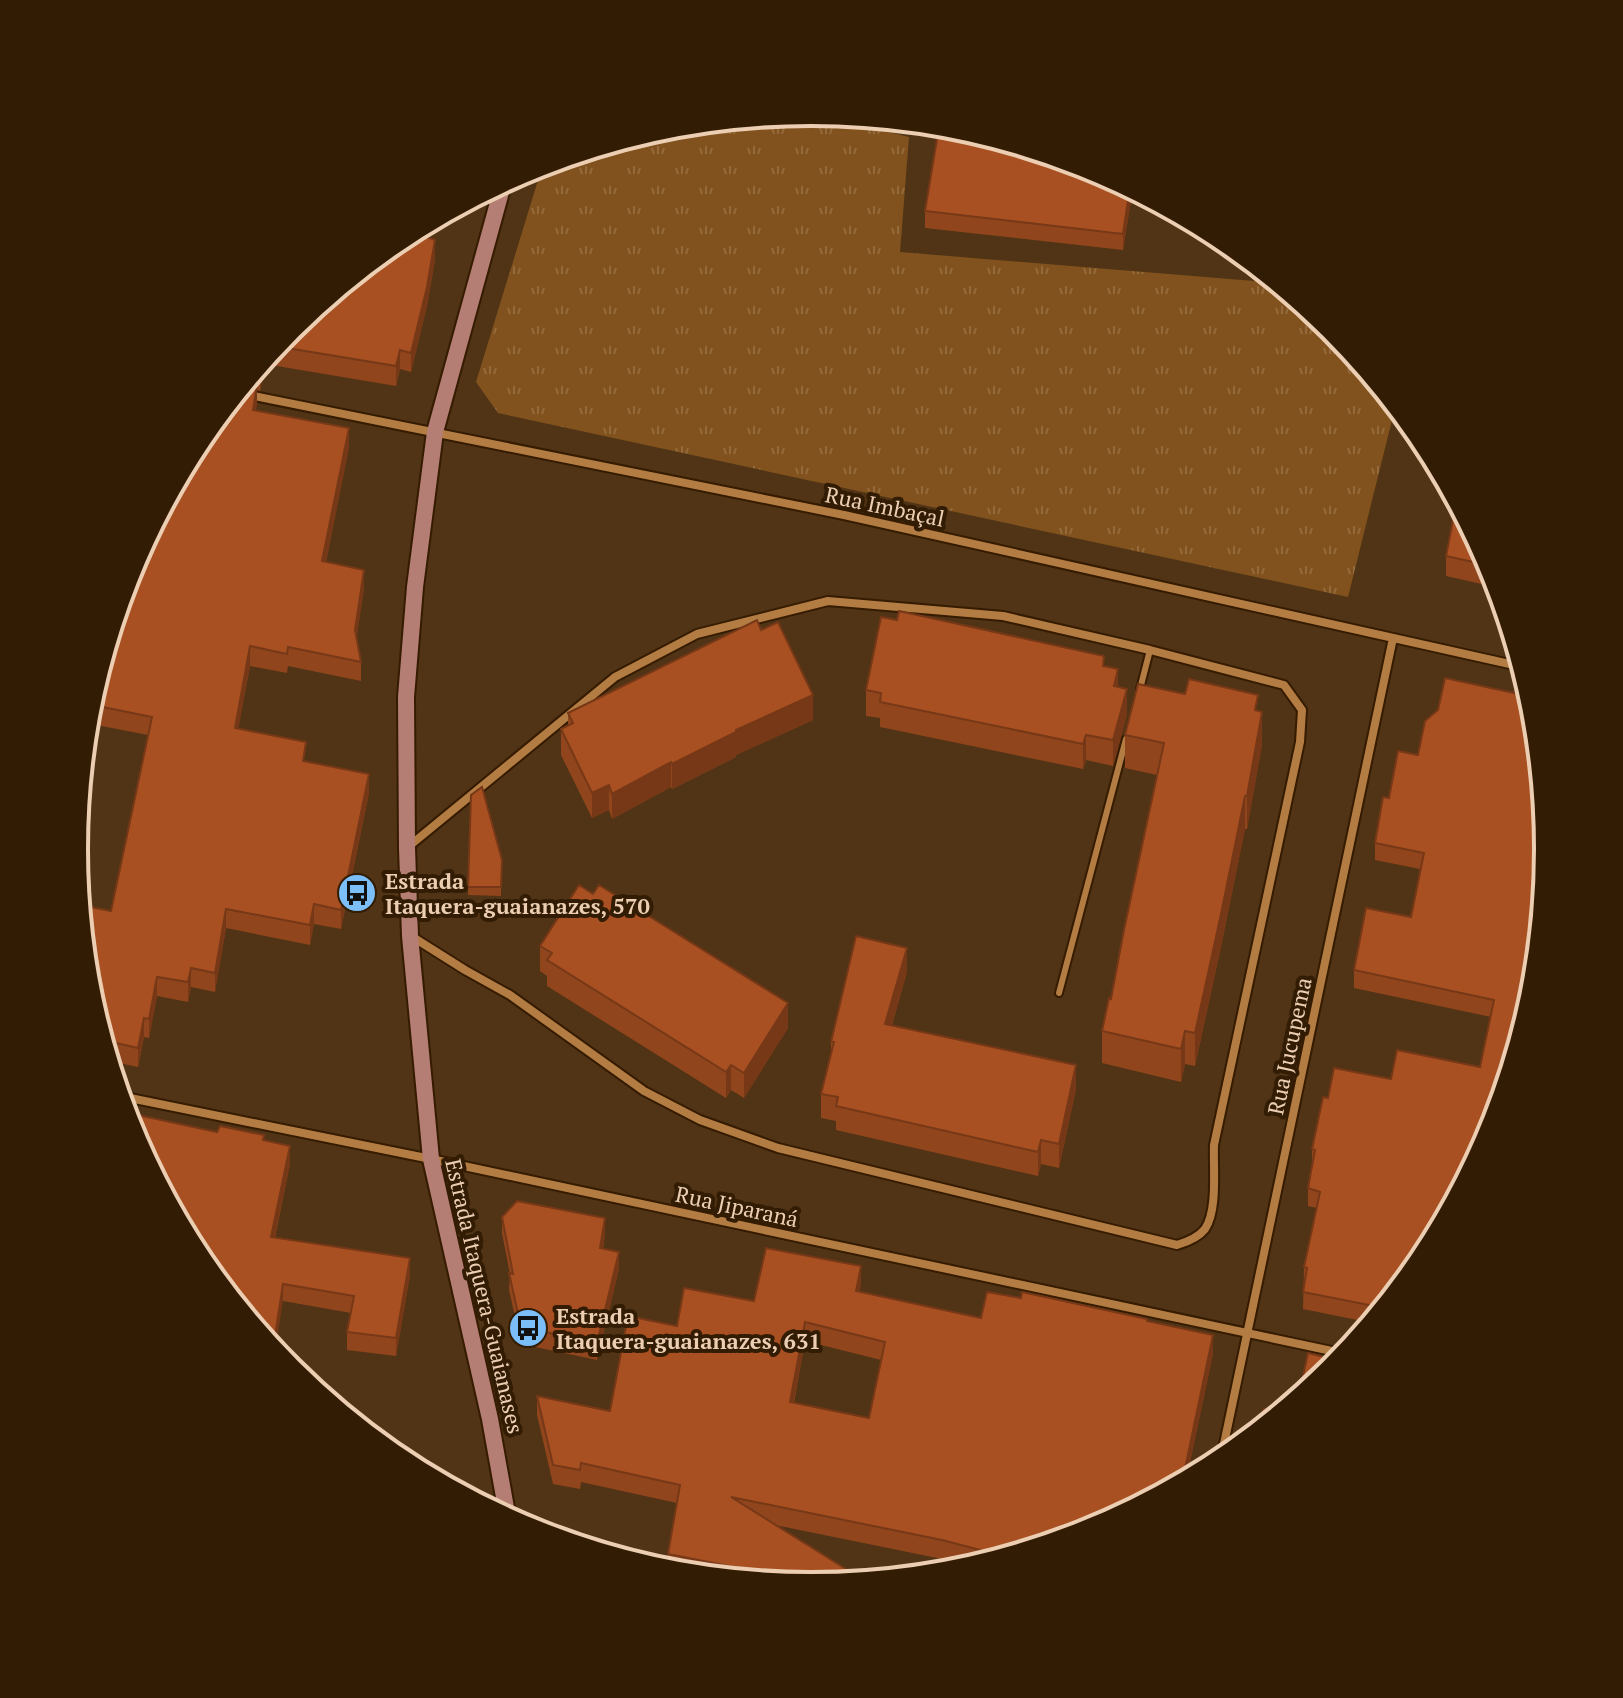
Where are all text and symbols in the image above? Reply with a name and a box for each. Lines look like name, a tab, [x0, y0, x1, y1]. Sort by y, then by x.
street label: Rua Imbaçal	[823, 479, 947, 533]
place label: Estrada Itaquera-guaianazes, 570	[385, 866, 650, 920]
bus stop icon: Estrada Itaquera-guaianazes, 570	[336, 872, 378, 914]
street label: Rua Jucupema	[1260, 975, 1318, 1117]
street label: Estrada Itaquera-Guaianases	[439, 1156, 531, 1436]
street label: Rua Jiparaná	[673, 1179, 801, 1233]
place label: Estrada Itaquera-guaianazes, 631	[556, 1301, 821, 1355]
bus stop icon: Estrada Itaquera-guaianazes, 631	[507, 1307, 549, 1349]

